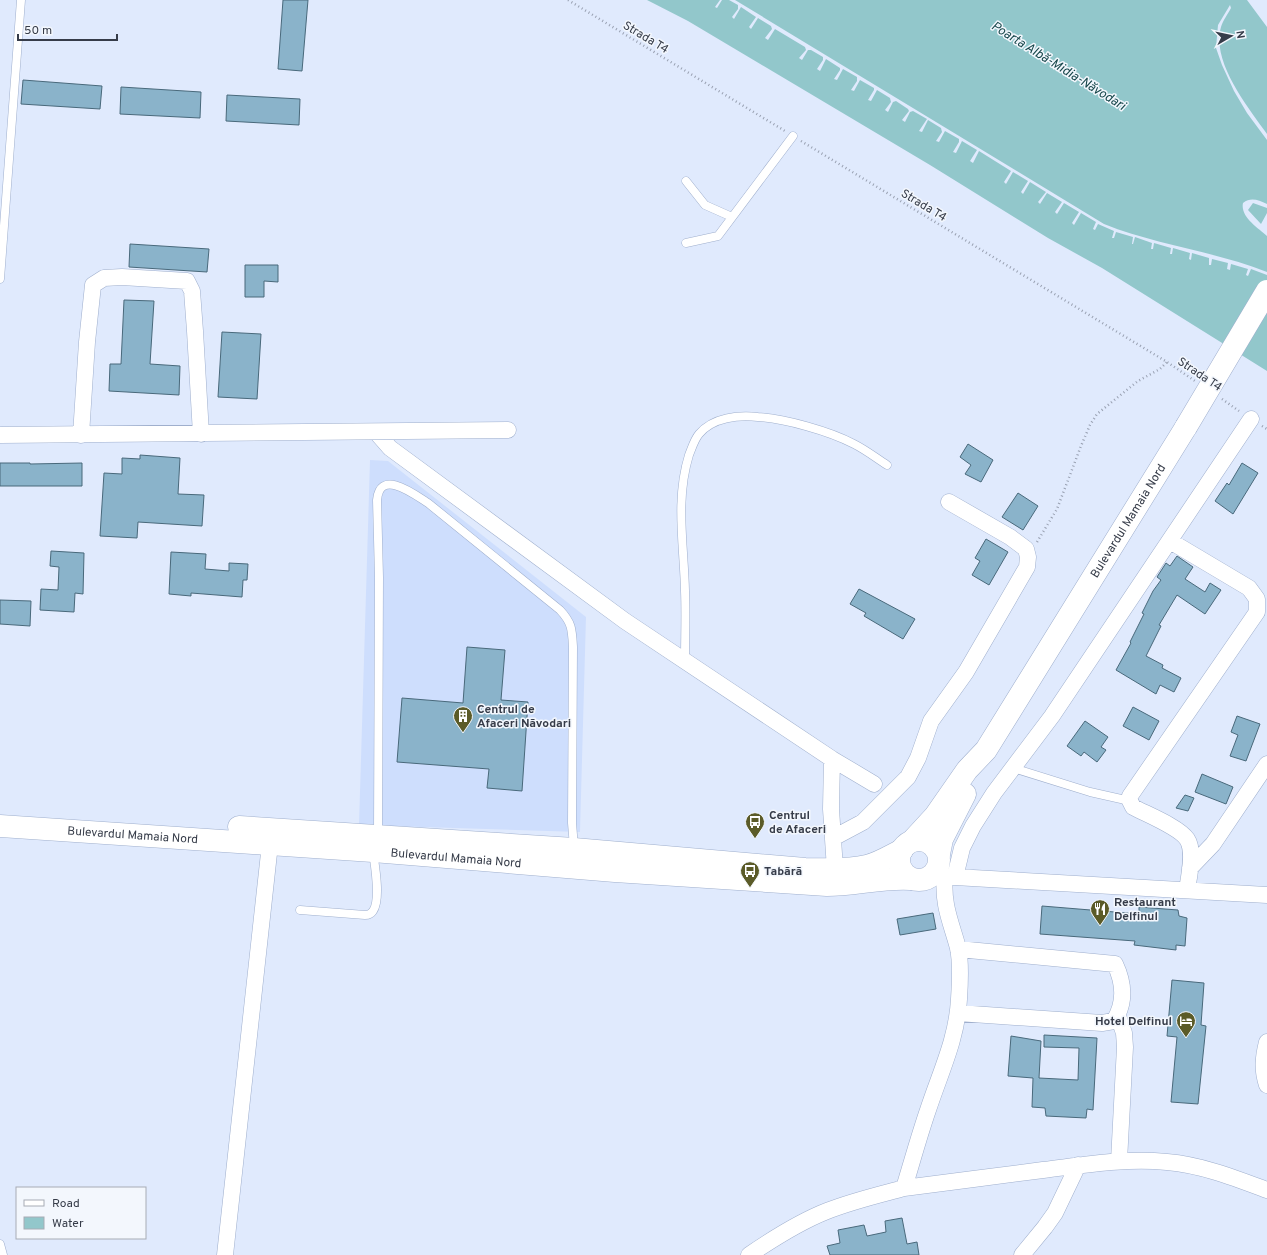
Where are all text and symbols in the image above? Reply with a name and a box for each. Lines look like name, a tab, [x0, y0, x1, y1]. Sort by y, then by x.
scale bar	[18, 16, 117, 42]
north arrow	[1211, 16, 1251, 56]
street label: Strada T4	[620, 18, 671, 58]
water label: Poarta Albă-Midia-Năvodari	[988, 19, 1129, 115]
text: 50 m	[24, 23, 52, 39]
text: N	[1232, 30, 1247, 40]
street label: Strada T4	[898, 186, 949, 226]
street label: Strada T4	[1174, 354, 1225, 396]
street label: Bulevardul Mamaia Nord	[1087, 462, 1170, 581]
place label: Centrul de Afaceri Năvodari	[477, 702, 571, 732]
building icon: Centrul de Afaceri Năvodari	[452, 705, 474, 733]
place label: Centrul de Afaceri	[769, 808, 826, 838]
bus stop icon: Centrul de Afaceri	[744, 811, 766, 839]
street label: Bulevardul Mamaia Nord	[67, 824, 199, 848]
street label: Bulevardul Mamaia Nord	[390, 845, 522, 872]
bus stop icon: Tabără	[739, 860, 761, 888]
place label: Tabără	[764, 864, 802, 880]
place label: Restaurant Delfinul	[1114, 895, 1176, 925]
restaurant icon: Restaurant Delfinul	[1089, 898, 1111, 926]
hotel icon: Hotel Delfinul	[1175, 1010, 1197, 1038]
place label: Hotel Delfinul	[1095, 1014, 1172, 1030]
legend	[16, 1187, 146, 1239]
text: Road	[52, 1196, 80, 1212]
text: Water	[52, 1216, 84, 1232]

